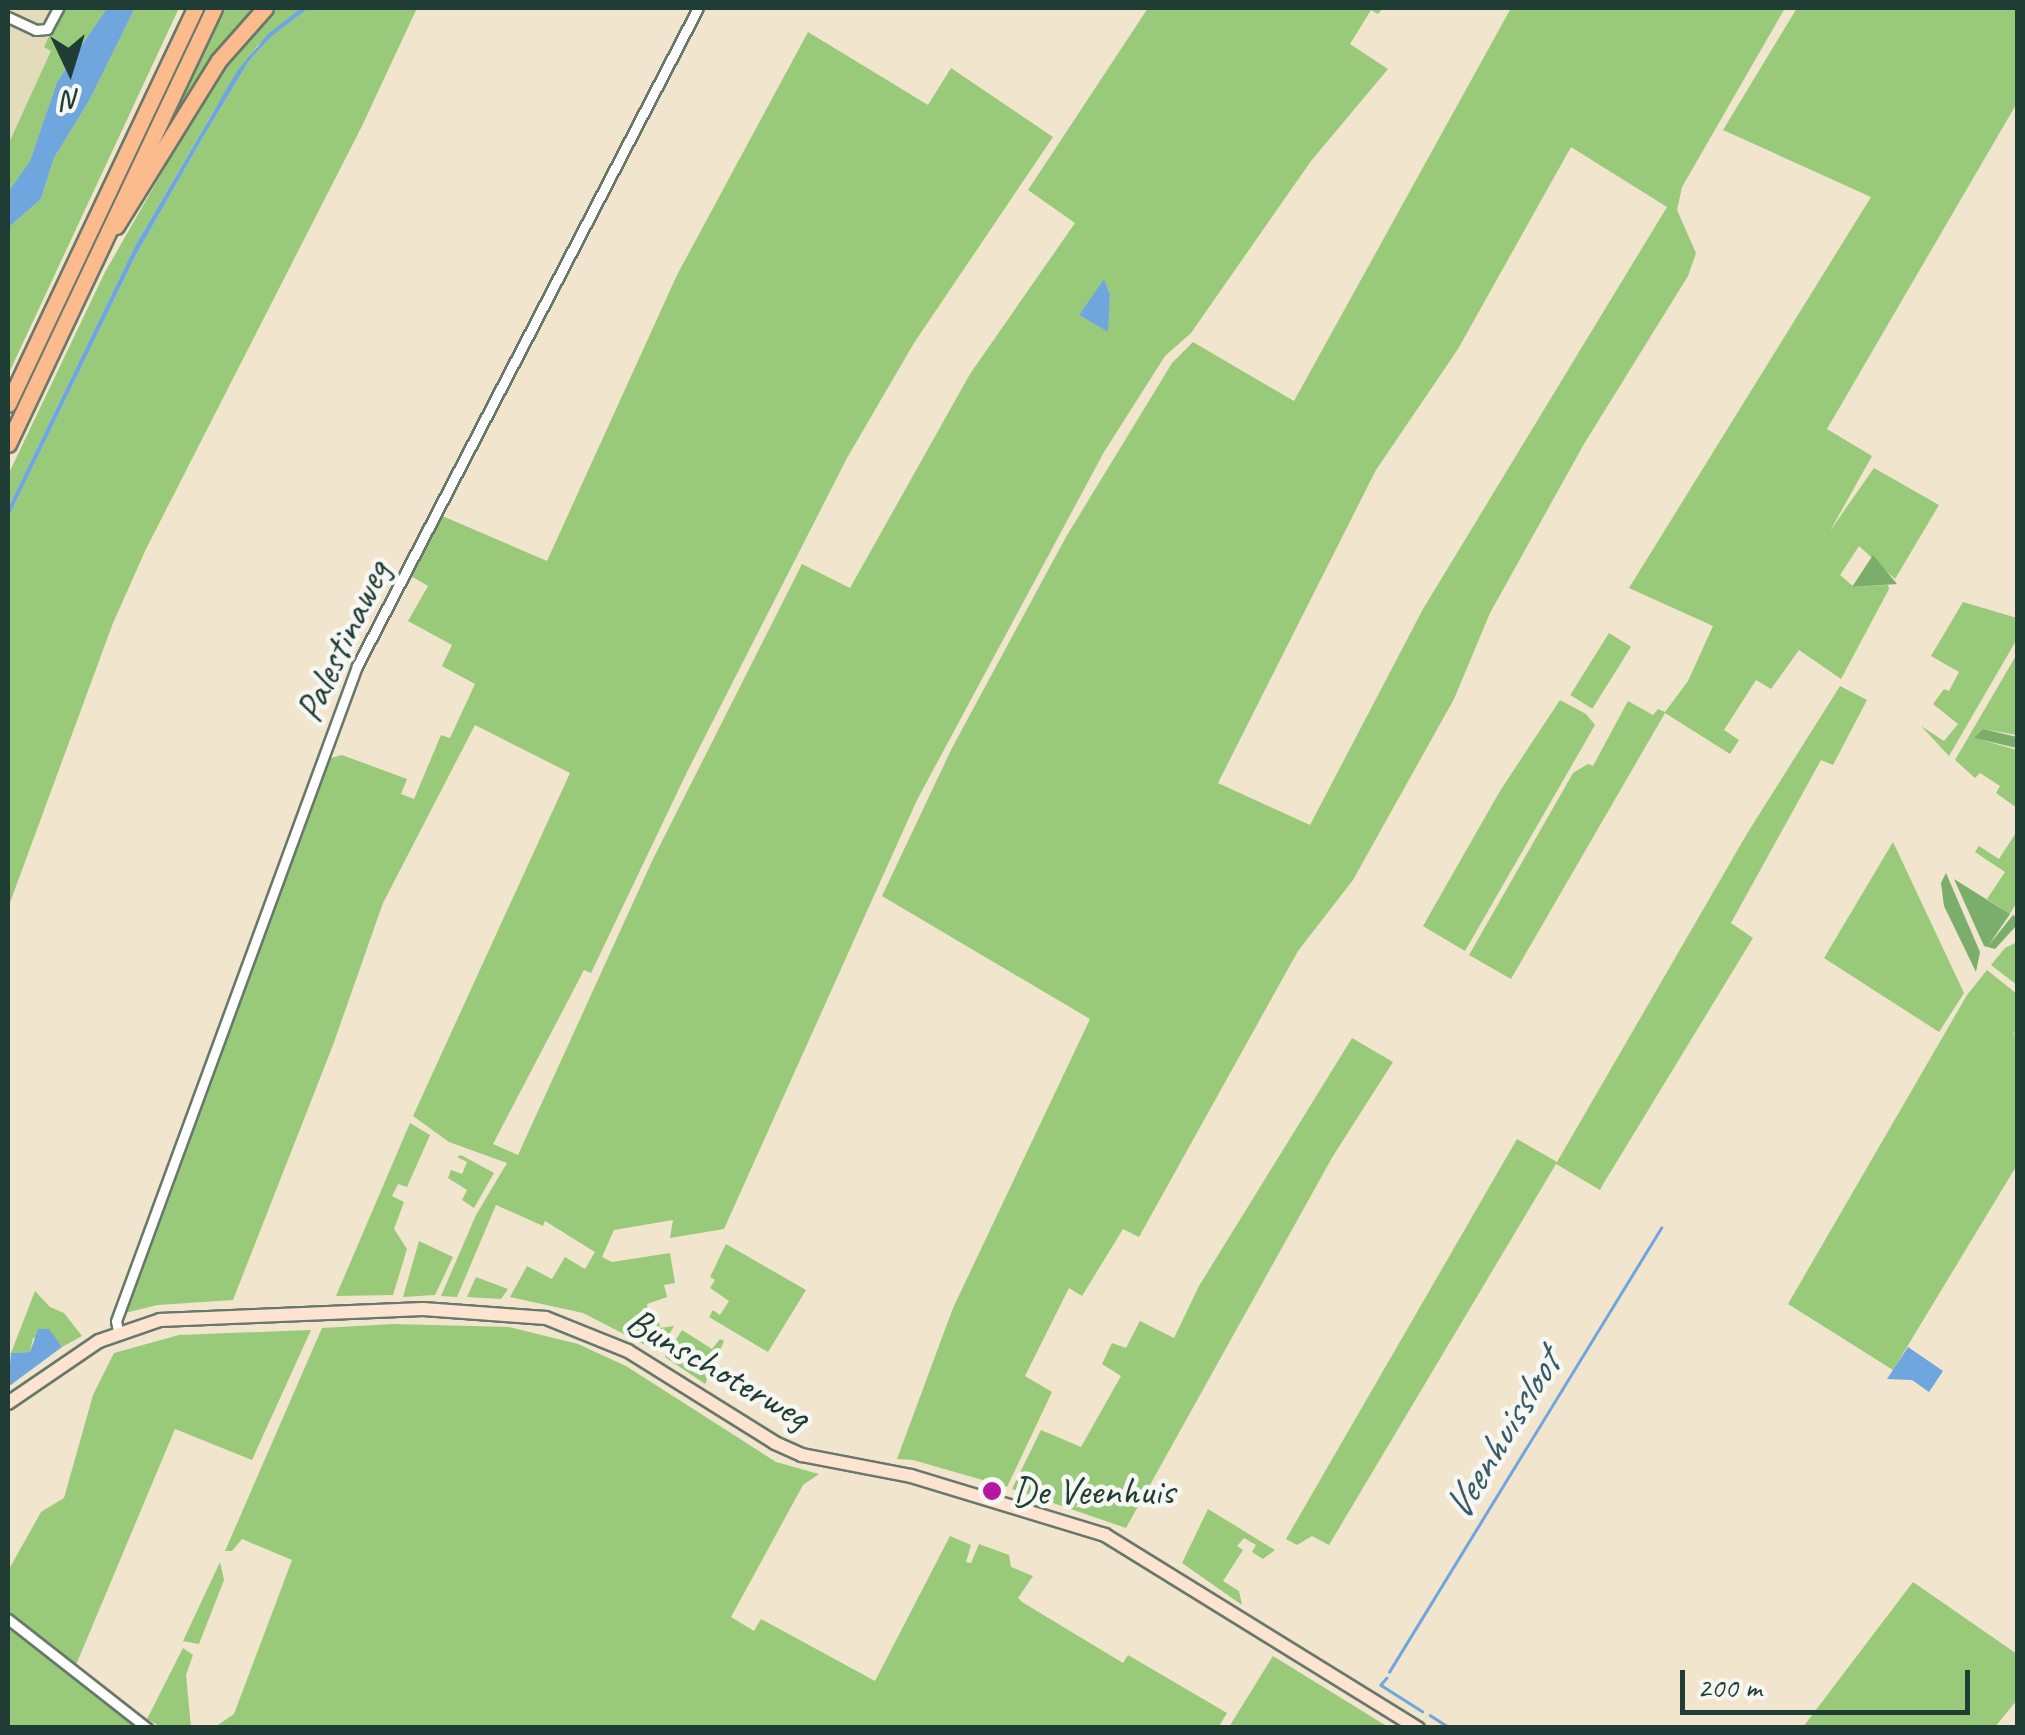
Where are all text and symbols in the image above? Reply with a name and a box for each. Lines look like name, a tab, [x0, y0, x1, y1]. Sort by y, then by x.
north arrow	[20, 20, 120, 120]
text: N	[62, 82, 82, 118]
street label: Palestinaweg	[284, 553, 400, 729]
street label: Bunschoterweg	[618, 1296, 818, 1440]
water label: Veenhuissloot	[1432, 1343, 1572, 1529]
place label: De Veenhuis	[1012, 1467, 1175, 1515]
marker: De Veenhuis	[981, 1480, 1003, 1502]
scale bar	[1685, 1650, 1975, 1712]
text: 200 m	[1697, 1668, 1762, 1706]

